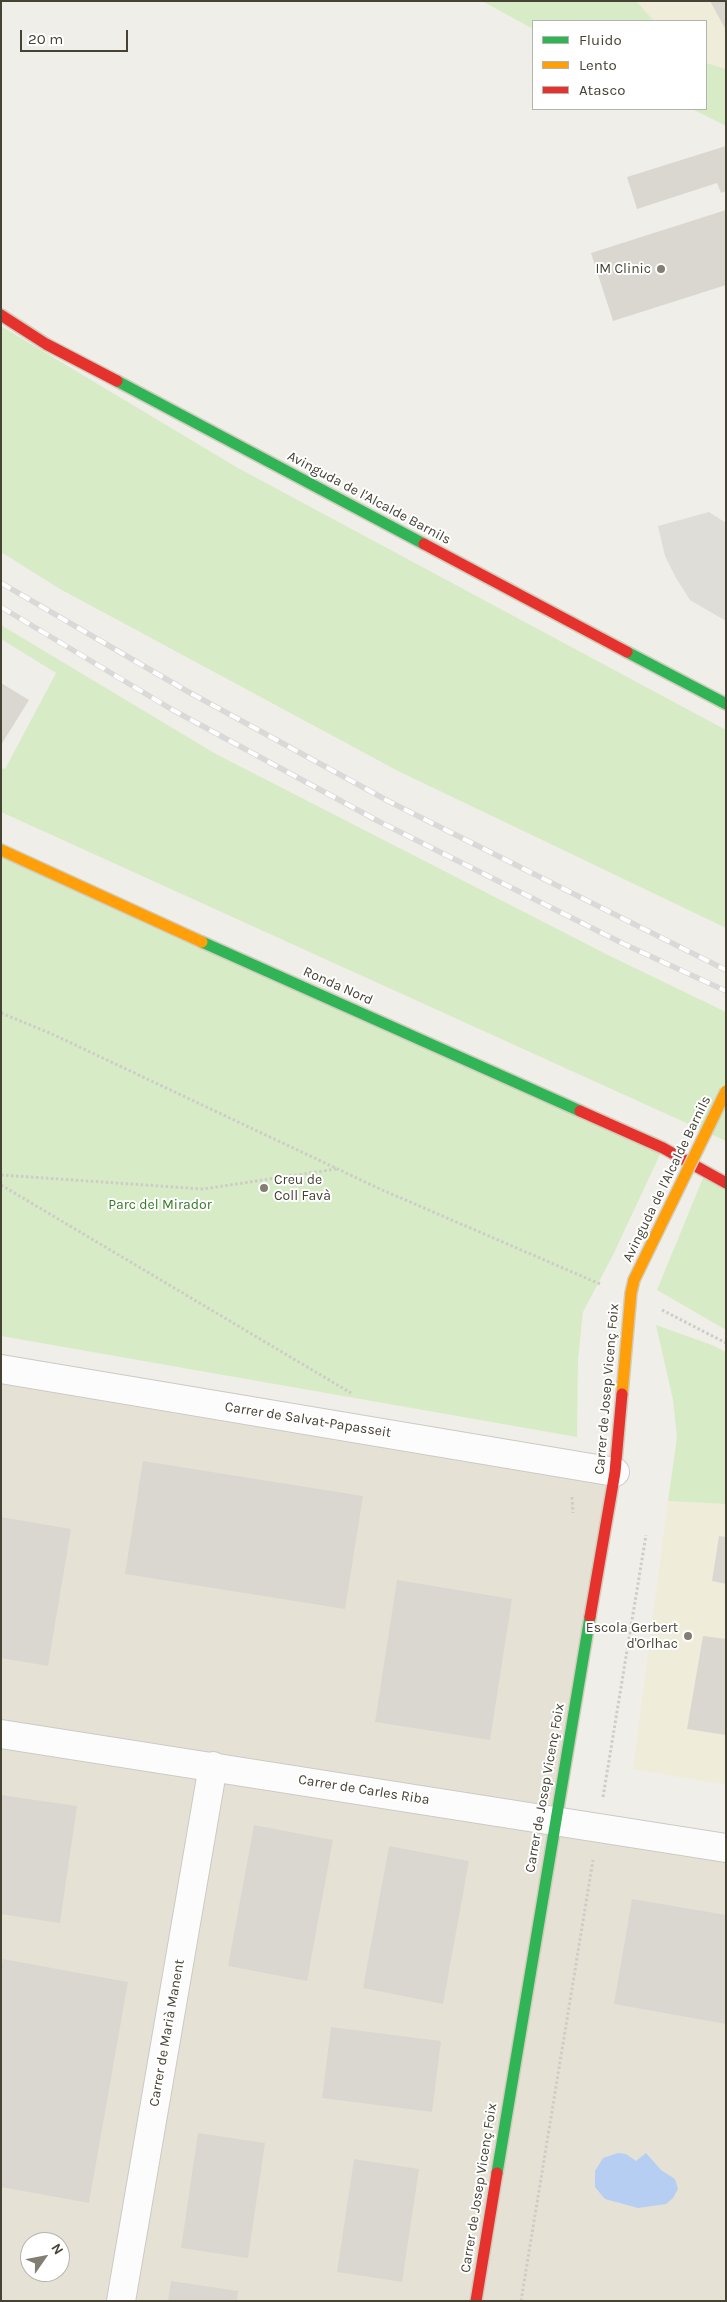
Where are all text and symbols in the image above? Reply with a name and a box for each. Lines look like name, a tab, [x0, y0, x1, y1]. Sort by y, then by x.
scale bar	[22, 20, 130, 52]
legend	[532, 20, 707, 110]
text: 20 m	[28, 30, 63, 48]
text: Fluido	[579, 31, 622, 49]
text: Lento	[579, 56, 617, 74]
text: Atasco	[579, 81, 625, 99]
place label: IM Clinic	[595, 261, 651, 277]
marker: IM Clinic	[655, 263, 667, 275]
street label: Avinguda de l'Alcalde Barnils	[284, 448, 454, 548]
street label: Ronda Nord	[301, 963, 375, 1009]
street label: Avinguda de l'Alcalde Barnils	[619, 1093, 715, 1265]
place label: Creu de Coll Favà	[274, 1172, 331, 1204]
marker: Creu de Coll Favà	[258, 1182, 270, 1194]
park label: Parc del Mirador	[108, 1197, 212, 1213]
street label: Carrer de Josep Vicenç Foix	[591, 1303, 623, 1475]
street label: Carrer de Salvat-Papasseit	[223, 1399, 393, 1441]
place label: Escola Gerbert d'Orlhac	[586, 1620, 678, 1652]
marker: Escola Gerbert d'Orlhac	[682, 1630, 694, 1642]
street label: Carrer de Josep Vicenç Foix	[522, 1702, 568, 1874]
street label: Carrer de Carles Riba	[297, 1771, 431, 1809]
street label: Carrer de Marià Manent	[146, 1958, 188, 2108]
street label: Carrer de Josep Vicenç Foix	[457, 2102, 501, 2274]
north arrow	[20, 2232, 70, 2282]
text: N	[47, 2240, 67, 2258]

